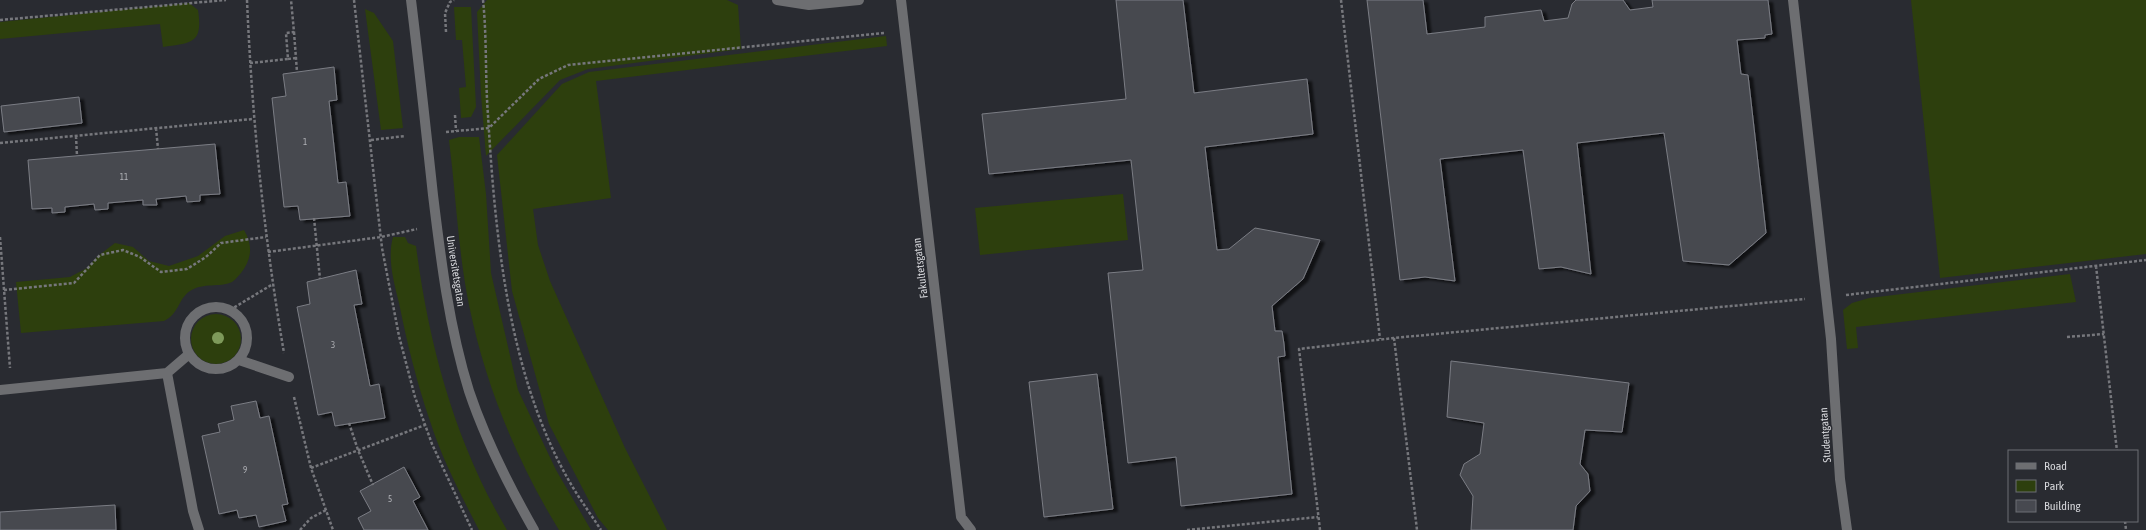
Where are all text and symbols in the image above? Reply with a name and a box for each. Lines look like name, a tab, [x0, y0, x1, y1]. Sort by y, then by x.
house number: 1	[303, 137, 307, 147]
house number: 11	[120, 172, 128, 182]
street label: Universitetsgatan	[444, 235, 468, 307]
street label: Fakultetsgatan	[910, 237, 930, 299]
house number: 3	[331, 340, 335, 350]
street label: Studentgatan	[1817, 407, 1833, 463]
legend	[2008, 450, 2138, 522]
text: Road	[2044, 459, 2067, 473]
house number: 9	[243, 465, 247, 475]
text: Park	[2044, 479, 2065, 493]
house number: 5	[388, 494, 392, 504]
text: Building	[2044, 499, 2082, 513]

